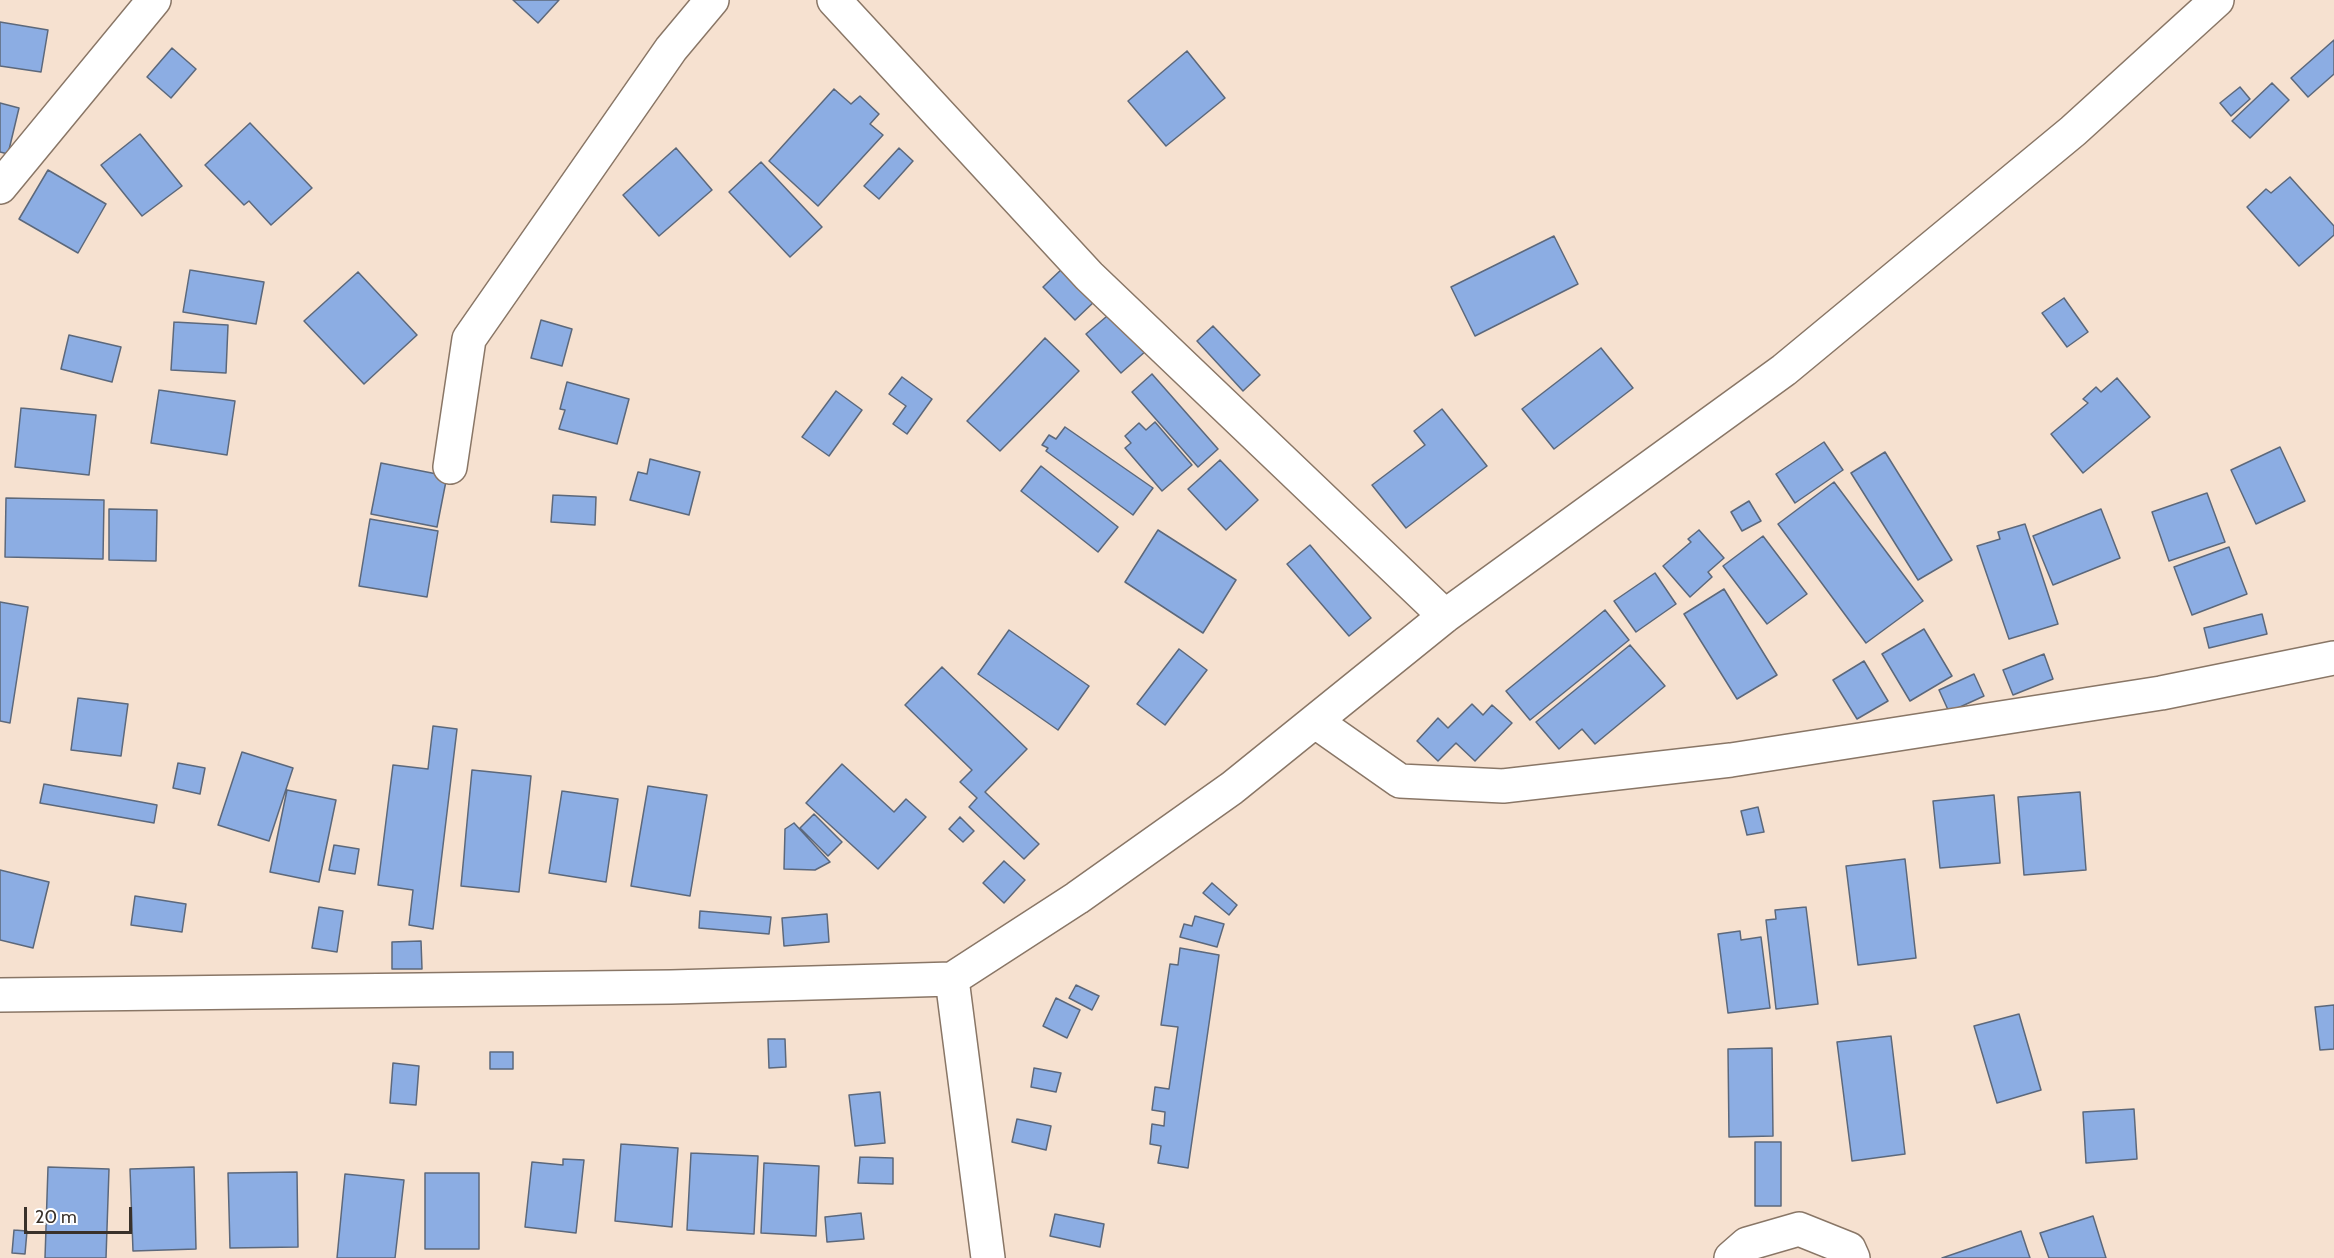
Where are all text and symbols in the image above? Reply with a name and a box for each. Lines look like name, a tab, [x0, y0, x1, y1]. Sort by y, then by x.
scale bar	[27, 1195, 135, 1233]
text: 20 m	[35, 1206, 77, 1228]

